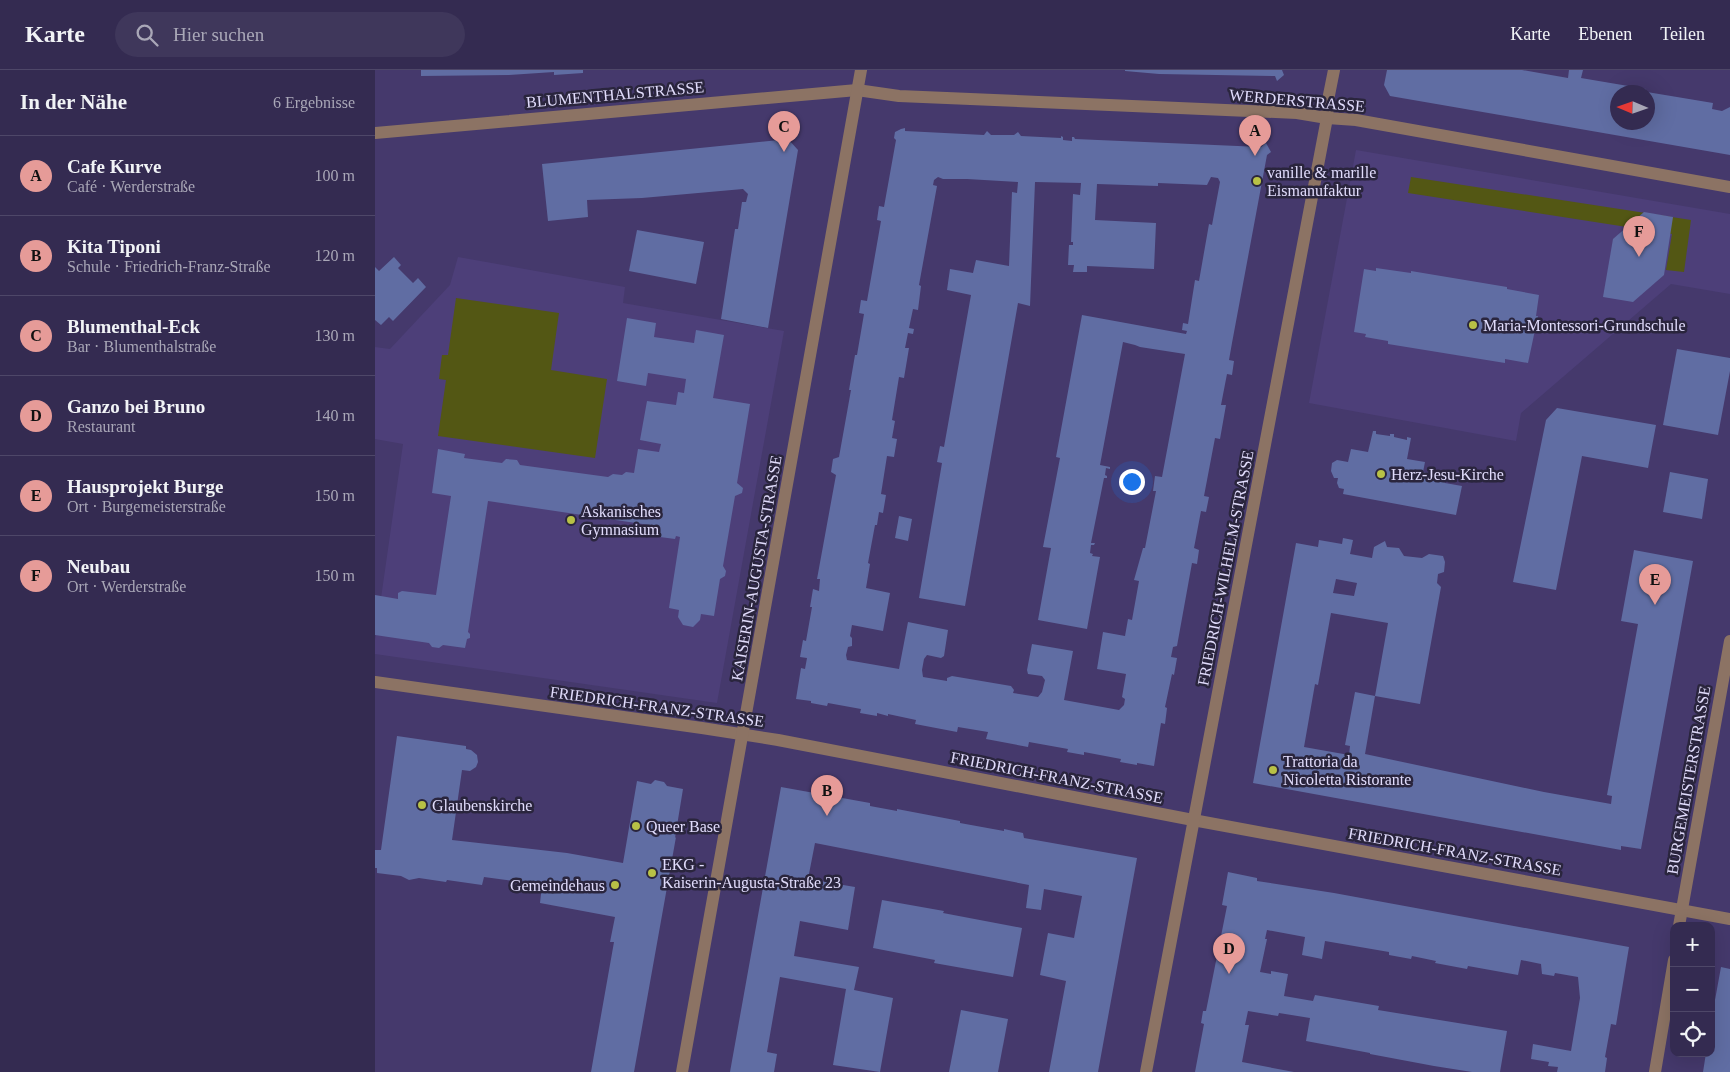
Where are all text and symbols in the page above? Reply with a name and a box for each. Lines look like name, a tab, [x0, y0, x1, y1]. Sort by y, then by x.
search box	[115, 12, 465, 57]
text: Karte	[25, 21, 85, 47]
icon: search	[133, 21, 161, 49]
text: Hier suchen	[173, 24, 264, 45]
text: Karte	[1510, 24, 1550, 44]
text: Ebenen	[1578, 24, 1632, 44]
text: Teilen	[1660, 24, 1705, 44]
street label: BLUMENTHALSTRASSE	[525, 78, 705, 111]
north arrow	[1610, 85, 1655, 130]
street label: WERDERSTRASSE	[1228, 86, 1365, 115]
text: In der Nähe	[20, 90, 127, 114]
text: 6 Ergebnisse	[273, 94, 355, 111]
pin: C	[768, 111, 800, 152]
pin: A	[1239, 115, 1271, 156]
text: Cafe Kurve	[67, 156, 161, 177]
place label: vanille & marille Eismanufaktur	[1267, 164, 1376, 199]
text: A	[30, 167, 42, 184]
text: 100 m	[315, 167, 355, 184]
marker: vanille & marille Eismanufaktur	[1251, 175, 1263, 187]
text: Café · Werderstraße	[67, 178, 195, 195]
pin: F	[1623, 216, 1655, 257]
text: Kita Tiponi	[67, 236, 161, 257]
text: B	[31, 247, 41, 264]
text: 120 m	[315, 247, 355, 264]
text: Schule · Friedrich-Franz-Straße	[67, 258, 270, 275]
text: Blumenthal-Eck	[67, 316, 200, 337]
place label: Maria-Montessori-Grundschule	[1483, 317, 1686, 334]
marker: Maria-Montessori-Grundschule	[1467, 319, 1479, 331]
text: C	[30, 327, 42, 344]
text: 130 m	[315, 327, 355, 344]
text: Bar · Blumenthalstraße	[67, 338, 216, 355]
text: Ganzo bei Bruno	[67, 396, 205, 417]
text: D	[30, 407, 42, 424]
text: 140 m	[315, 407, 355, 424]
text: Restaurant	[67, 418, 135, 435]
street label: FRIEDRICH-WILHELM-STRASSE	[1194, 449, 1257, 687]
street label: KAISERIN-AUGUSTA-STRASSE	[728, 454, 785, 682]
place label: Herz-Jesu-Kirche	[1391, 466, 1504, 483]
marker: Herz-Jesu-Kirche	[1375, 468, 1387, 480]
your location	[1119, 469, 1145, 495]
text: Hausprojekt Burge	[67, 476, 223, 497]
text: E	[31, 487, 41, 504]
text: 150 m	[315, 487, 355, 504]
text: Ort · Burgemeisterstraße	[67, 498, 226, 515]
place label: Askanisches Gymnasium	[581, 503, 661, 539]
marker: Askanisches Gymnasium	[565, 514, 577, 526]
text: Neubau	[67, 556, 130, 577]
pin: E	[1639, 564, 1671, 605]
text: F	[31, 567, 41, 584]
text: 150 m	[315, 567, 355, 584]
text: Ort · Werderstraße	[67, 578, 186, 595]
street label: FRIEDRICH-FRANZ-STRASSE	[549, 683, 765, 730]
street label: BURGEMEISTERSTRASSE	[1664, 684, 1713, 876]
street label: FRIEDRICH-FRANZ-STRASSE	[949, 749, 1165, 806]
place label: Trattoria da Nicoletta Ristorante	[1283, 753, 1411, 788]
marker: Trattoria da Nicoletta Ristorante	[1267, 764, 1279, 776]
pin: B	[811, 775, 843, 816]
place label: Glaubenskirche	[432, 797, 532, 814]
marker: Glaubenskirche	[416, 799, 428, 811]
place label: Queer Base	[646, 818, 720, 835]
marker: Queer Base	[630, 820, 642, 832]
street label: FRIEDRICH-FRANZ-STRASSE	[1347, 824, 1563, 879]
place label: EKG - Kaiserin-Augusta-Straße 23	[662, 856, 841, 892]
marker: EKG - Kaiserin-Augusta-Straße 23	[646, 867, 658, 879]
place label: Gemeindehaus	[510, 877, 605, 894]
marker: Gemeindehaus	[609, 879, 621, 891]
map controls	[1670, 922, 1715, 1057]
button: +	[1670, 922, 1715, 967]
pin: D	[1213, 933, 1245, 974]
button: −	[1670, 967, 1715, 1012]
button: locate	[1670, 1012, 1715, 1057]

